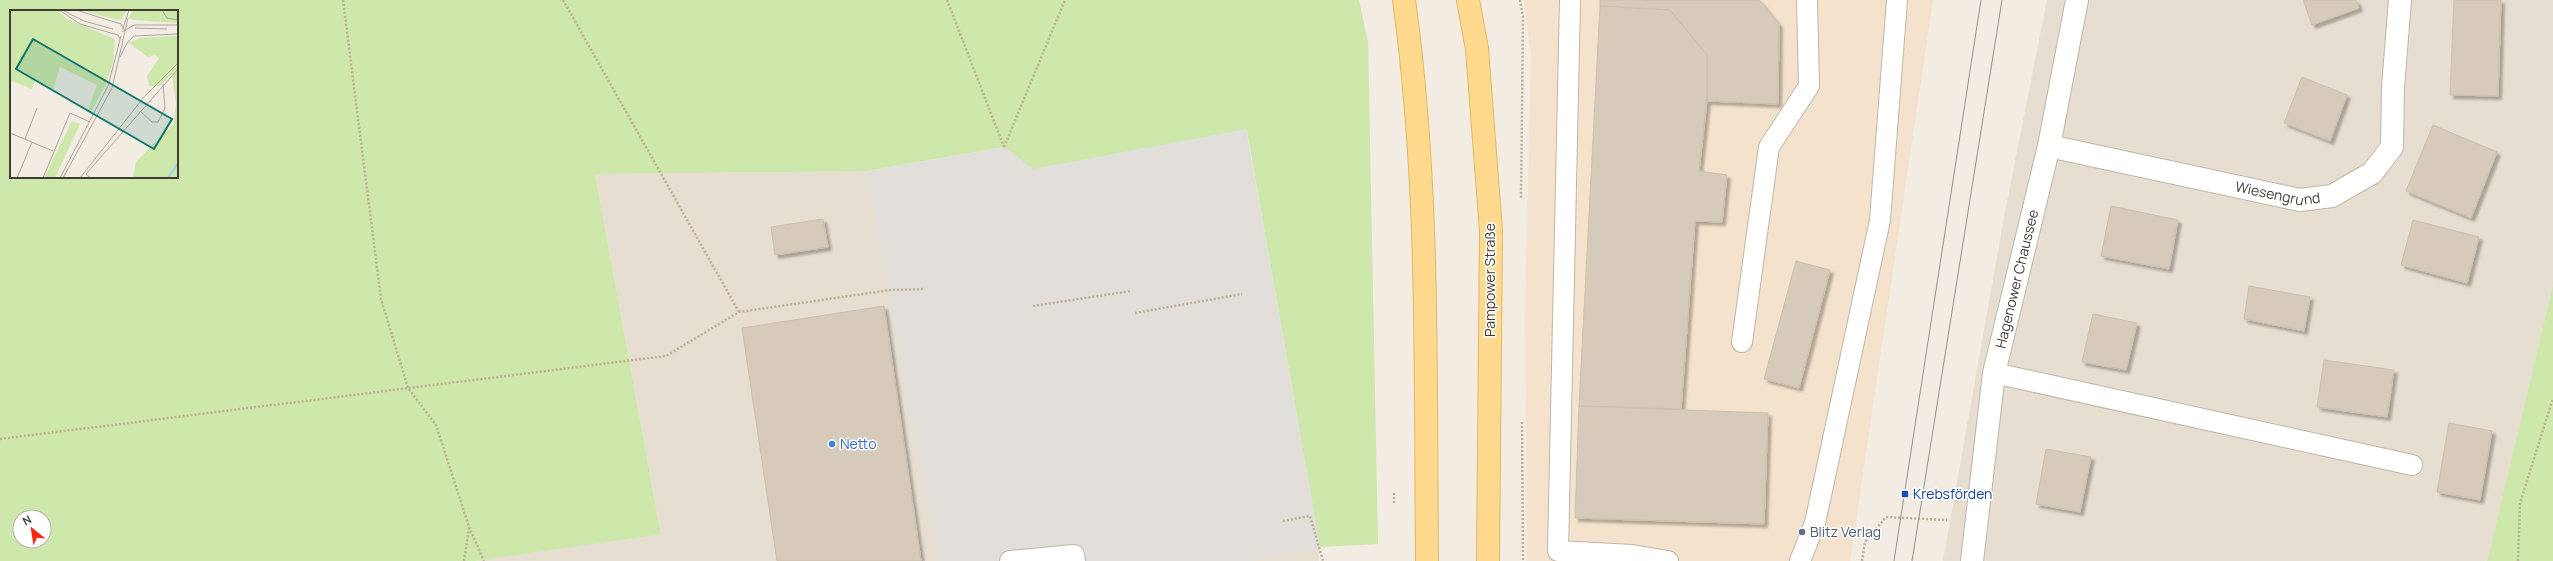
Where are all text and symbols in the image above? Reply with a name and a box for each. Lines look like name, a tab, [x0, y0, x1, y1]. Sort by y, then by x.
inset map	[10, 10, 178, 178]
street label: Wiesengrund	[2234, 176, 2321, 210]
street label: Hagenower Chaussee	[1990, 208, 2042, 350]
street label: Pampower Straße	[1480, 223, 1499, 337]
place label: Netto	[840, 434, 876, 453]
marker: Netto	[827, 439, 837, 449]
place label: Krebsförden	[1913, 484, 1992, 503]
marker: Krebsförden	[1900, 489, 1910, 499]
north arrow	[12, 509, 52, 549]
text: N	[20, 511, 34, 528]
place label: Blitz Verlag	[1810, 522, 1881, 541]
marker: Blitz Verlag	[1797, 527, 1807, 537]

